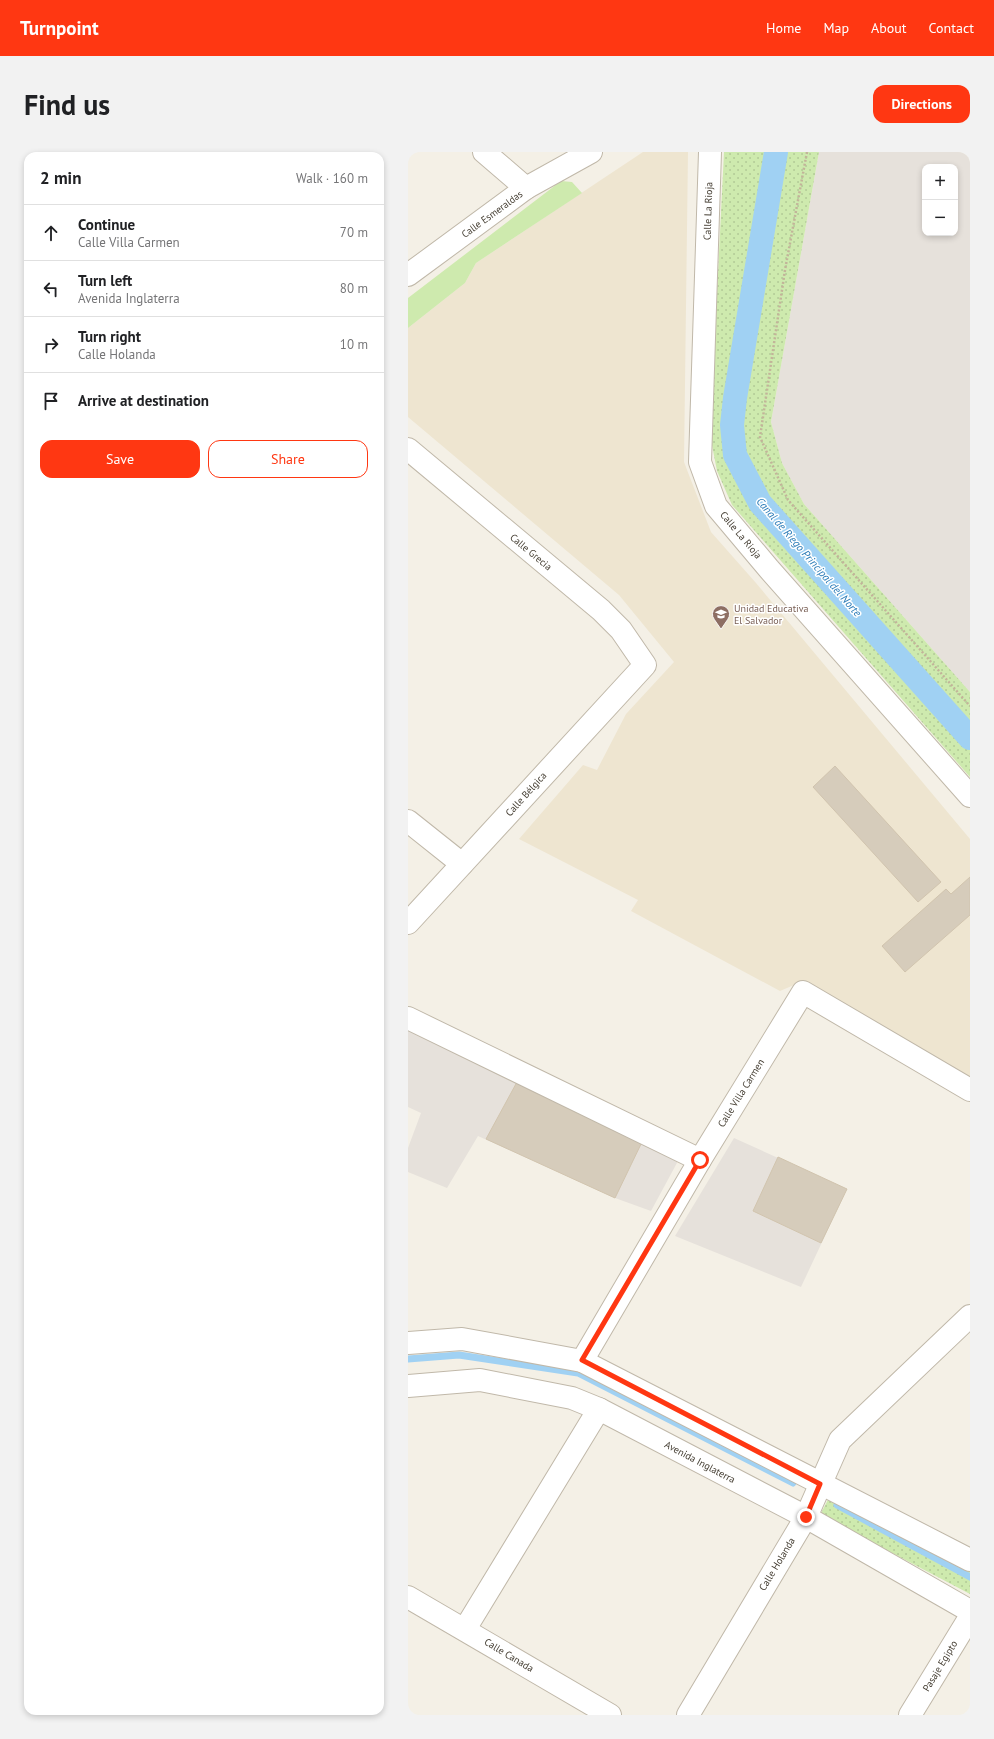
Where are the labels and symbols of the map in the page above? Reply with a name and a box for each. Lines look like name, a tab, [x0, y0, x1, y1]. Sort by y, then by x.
street label: Calle La Rioja	[700, 182, 716, 240]
street label: Calle Esmeraldas	[459, 187, 525, 241]
water label: Canal de Riego Principal del Norte	[753, 495, 865, 619]
street label: Calle La Rioja	[717, 508, 765, 562]
street label: Calle Grecia	[507, 531, 555, 573]
place label: Unidad Educativa El Salvador	[734, 602, 809, 627]
school or university icon: Unidad Educativa El Salvador	[711, 604, 731, 629]
street label: Calle Bélgica	[503, 769, 549, 819]
street label: Calle Villa Carmen	[715, 1056, 767, 1130]
route start	[691, 1151, 709, 1169]
street label: Avenida Inglaterra	[662, 1438, 738, 1486]
route end	[797, 1508, 815, 1526]
street label: Calle Holanda	[756, 1535, 798, 1593]
street label: Calle Canada	[482, 1635, 536, 1675]
street label: Pasaje Egipto	[920, 1638, 960, 1694]

